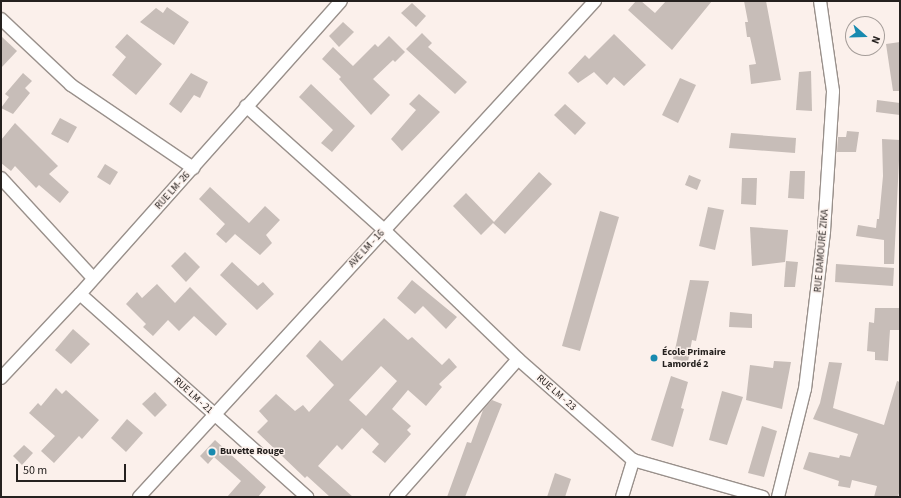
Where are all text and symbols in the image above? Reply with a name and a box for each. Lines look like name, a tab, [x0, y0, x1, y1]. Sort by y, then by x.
north arrow	[845, 16, 885, 56]
text: N	[868, 34, 884, 46]
street label: RUE LM- 26	[153, 170, 193, 212]
street label: RUE DAMOURÉ ZIKA	[812, 209, 832, 293]
street label: AVE LM - 16	[347, 228, 387, 270]
place label: École Primaire Lamordé 2	[662, 346, 726, 370]
marker: École Primaire Lamordé 2	[649, 353, 659, 363]
street label: RUE LM - 23	[534, 373, 578, 413]
street label: RUE LM - 21	[171, 375, 215, 417]
place label: Buvette Rouge	[220, 446, 284, 458]
marker: Buvette Rouge	[207, 447, 217, 457]
scale bar	[18, 456, 128, 482]
text: 50 m	[23, 462, 47, 479]

